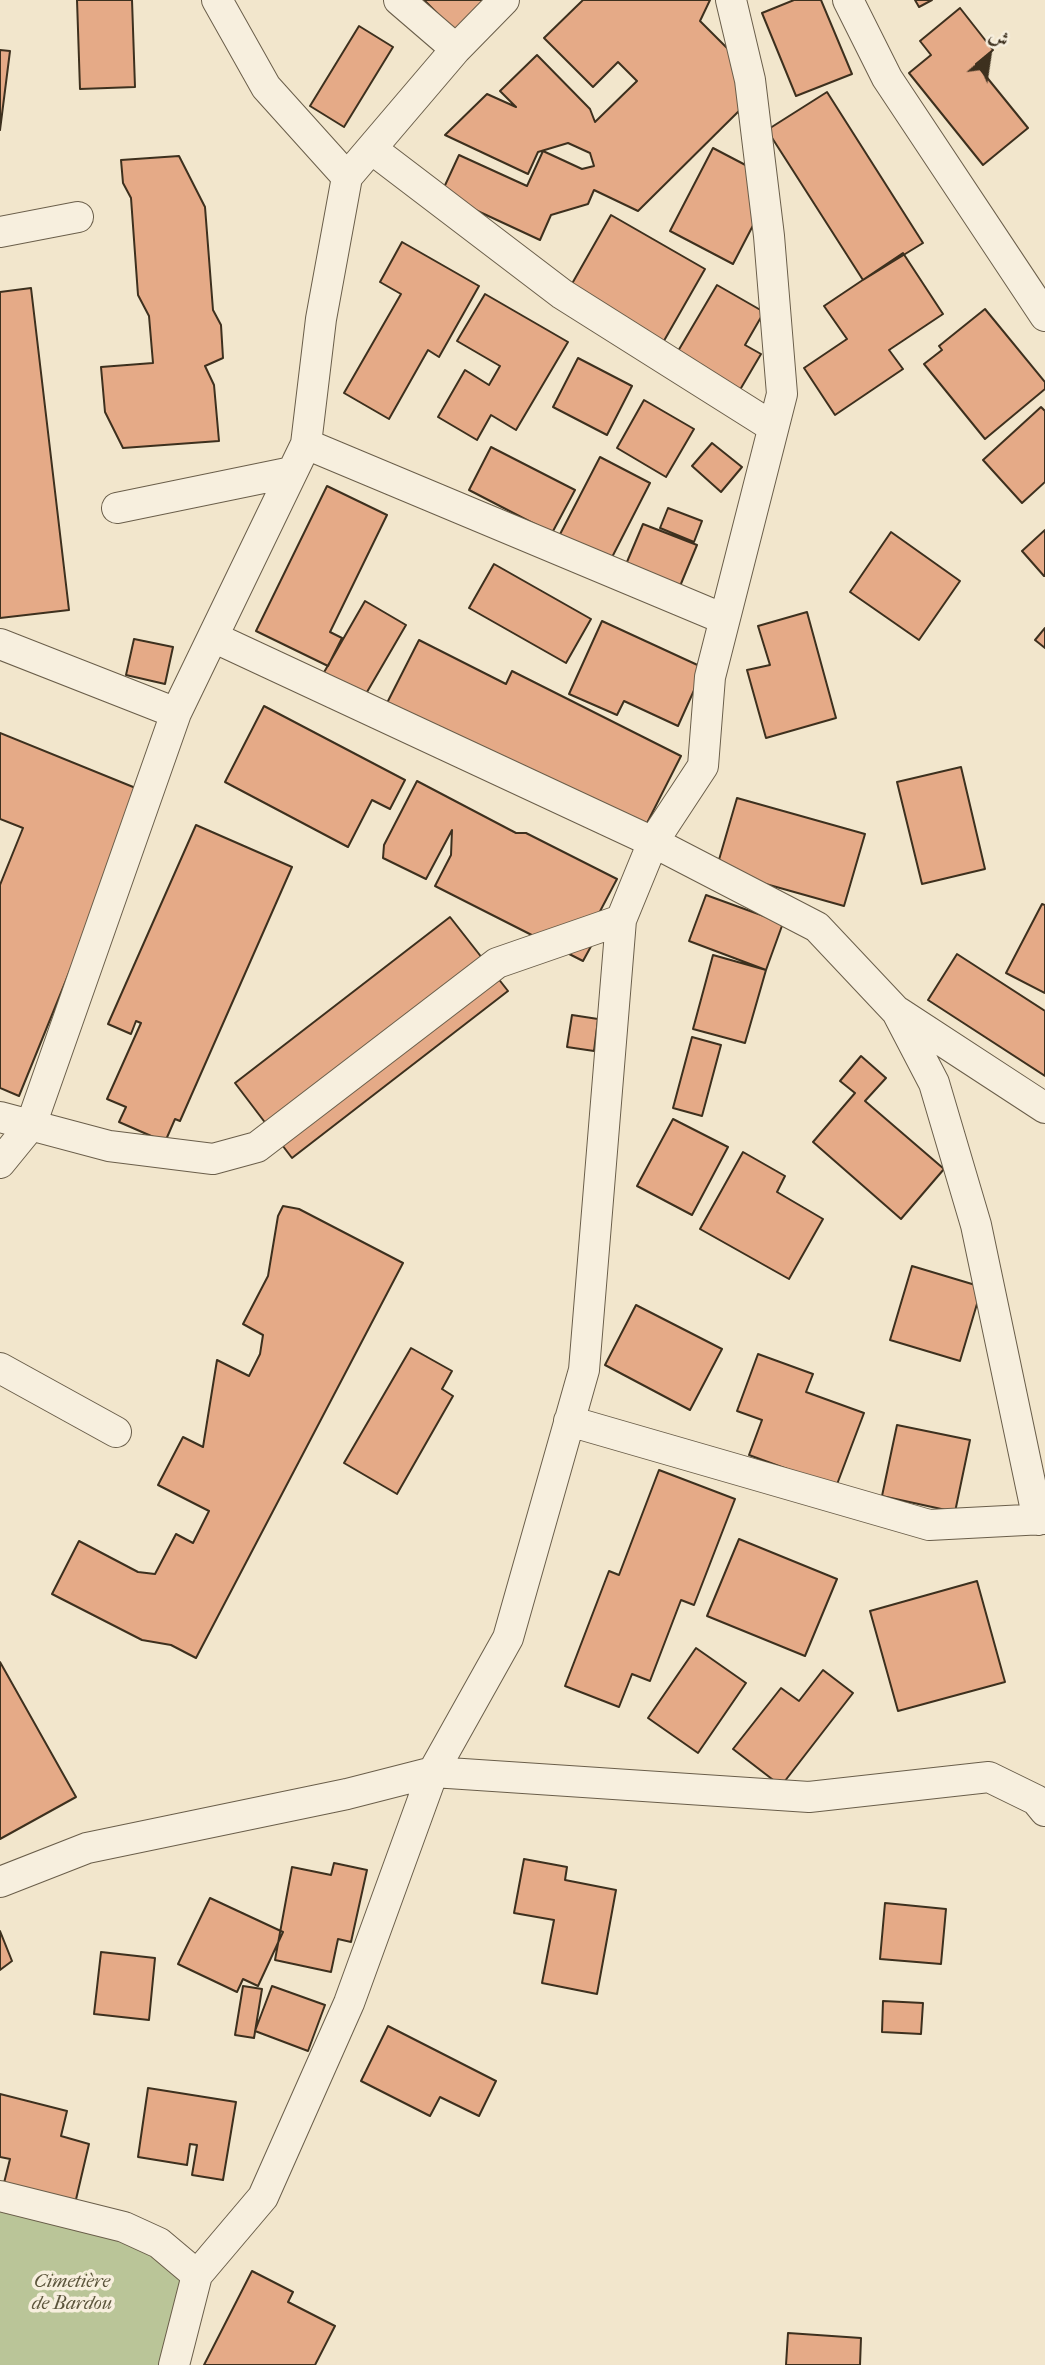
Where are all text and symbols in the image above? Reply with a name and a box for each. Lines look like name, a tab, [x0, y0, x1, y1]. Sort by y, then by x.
north arrow	[954, 21, 1024, 91]
text: ش	[986, 23, 1013, 52]
park label: Cimetière de Bardou	[32, 2271, 112, 2315]

